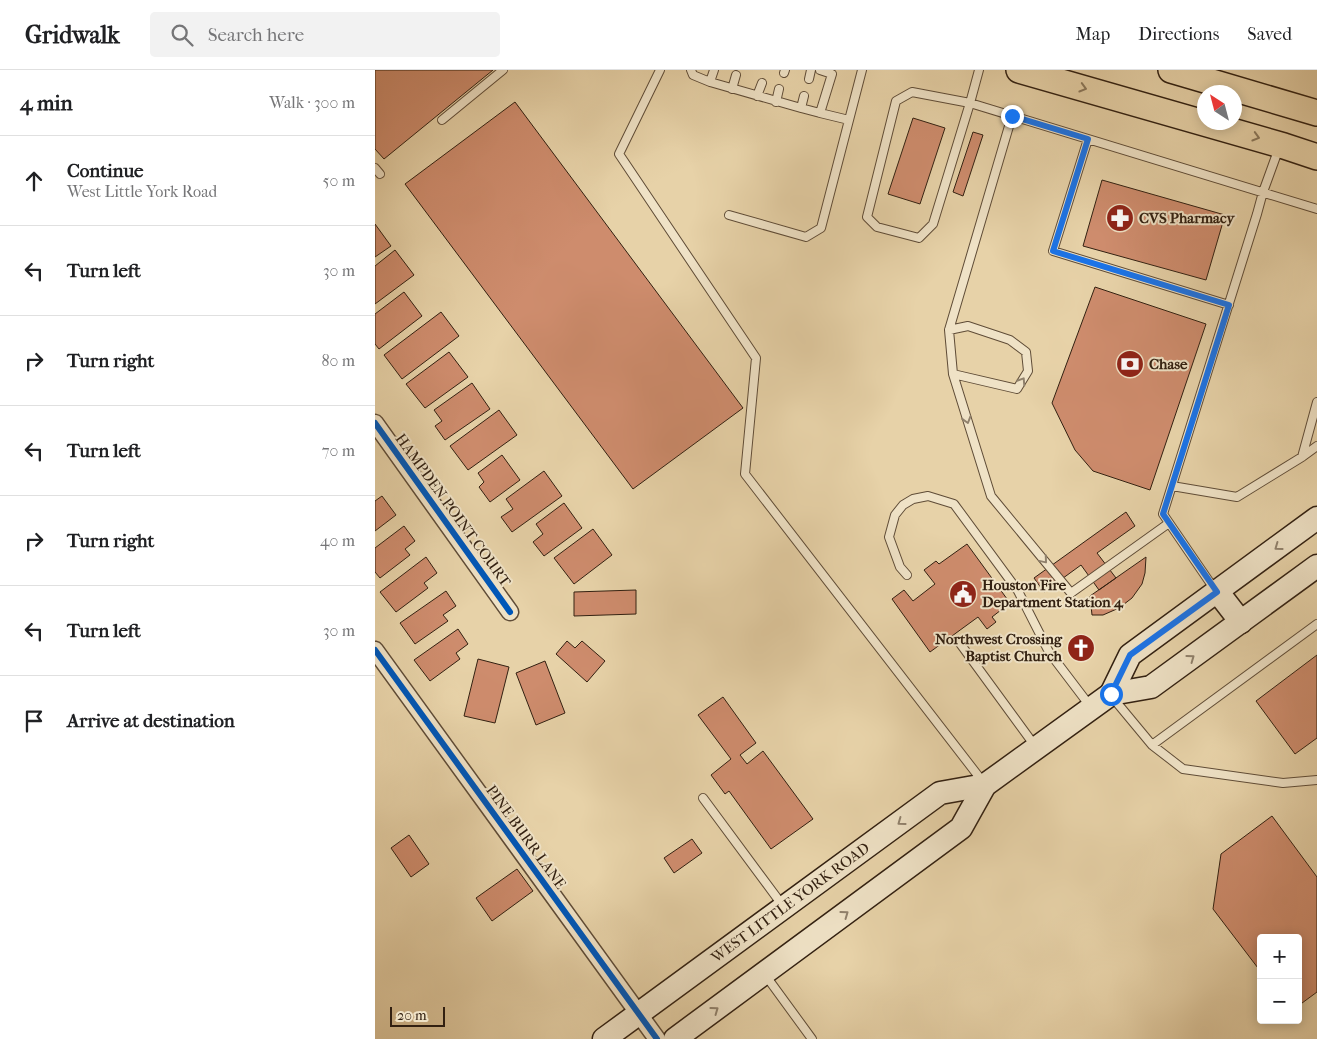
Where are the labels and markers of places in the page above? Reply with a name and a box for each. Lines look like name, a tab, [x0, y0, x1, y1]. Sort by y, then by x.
pharmacy icon: CVS Pharmacy	[1105, 203, 1135, 233]
place label: CVS Pharmacy	[1139, 209, 1236, 227]
bank icon: Chase	[1115, 349, 1145, 379]
place label: Chase	[1149, 355, 1188, 373]
place label: Houston Fire Department Station 4	[982, 576, 1124, 611]
public building icon: Houston Fire Department Station 4	[948, 579, 978, 609]
place label: Northwest Crossing Baptist Church	[935, 630, 1063, 665]
church icon: Northwest Crossing Baptist Church	[1066, 633, 1096, 663]

